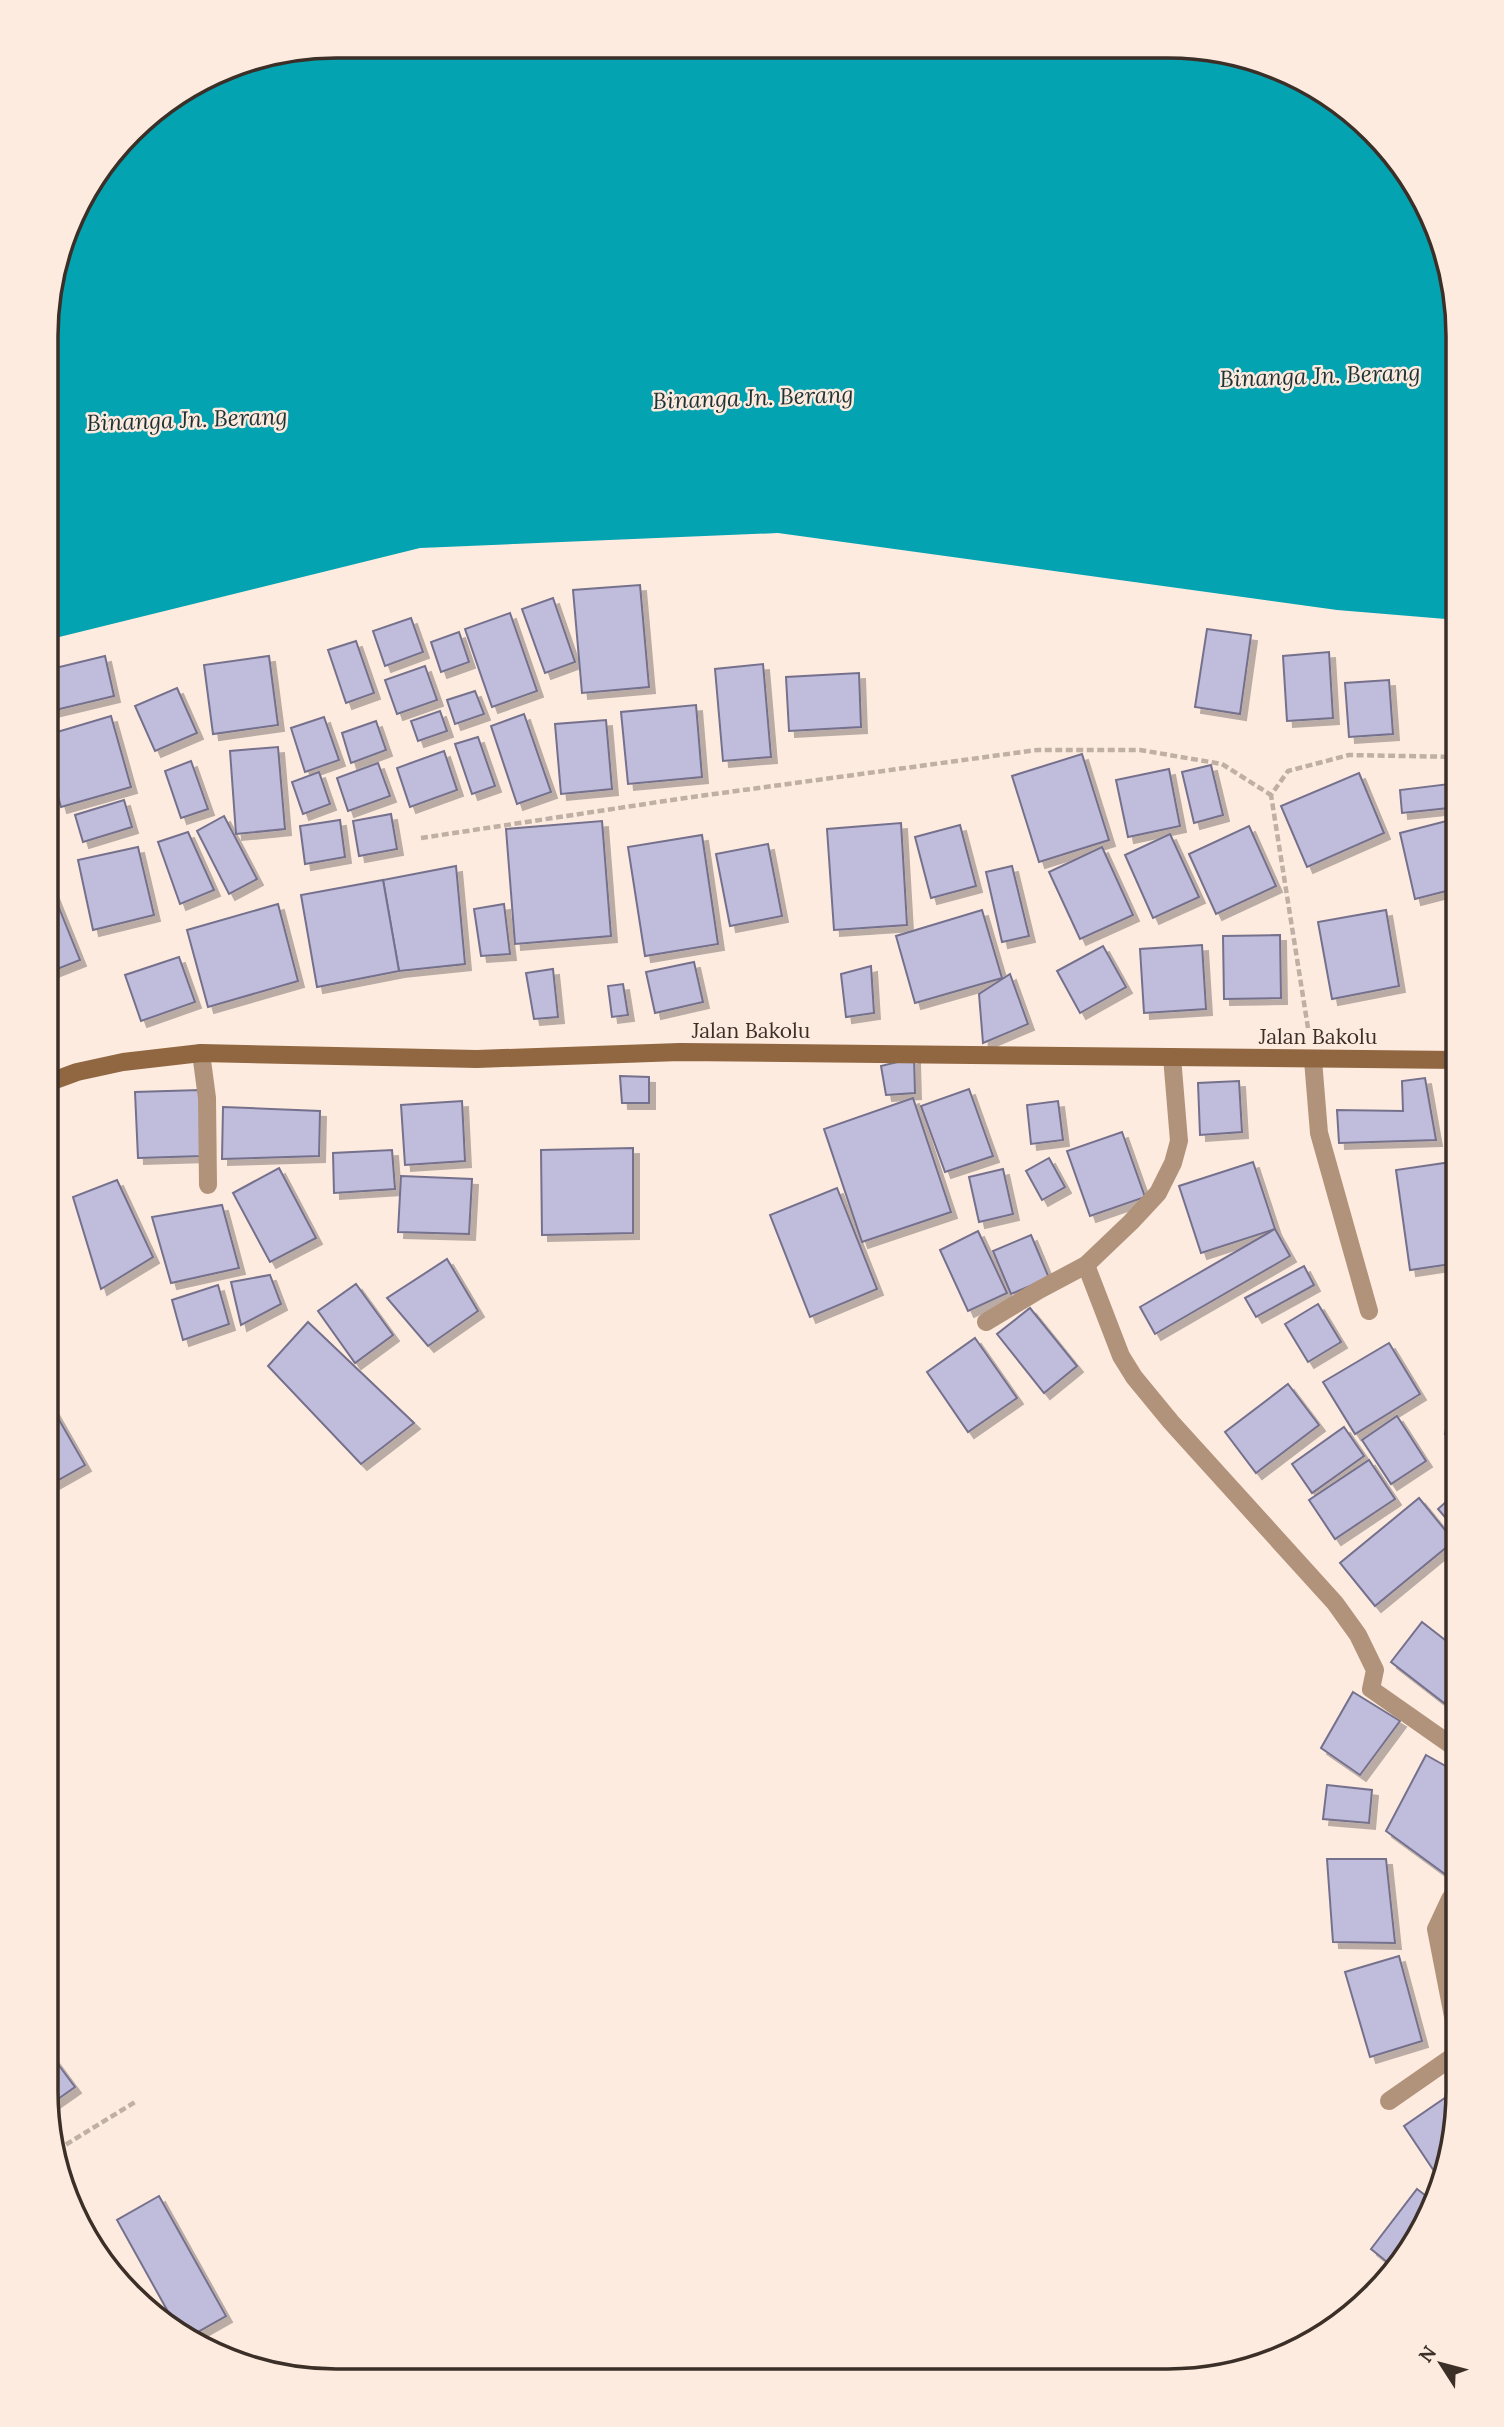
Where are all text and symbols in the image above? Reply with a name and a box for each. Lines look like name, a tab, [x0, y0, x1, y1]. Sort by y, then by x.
water label: Binanga Jn. Berang	[1219, 357, 1421, 393]
water label: Binanga Jn. Berang	[652, 379, 854, 415]
water label: Binanga Jn. Berang	[86, 401, 288, 437]
street label: Jalan Bakolu	[691, 1017, 810, 1044]
street label: Jalan Bakolu	[1258, 1023, 1377, 1050]
north arrow	[1406, 2329, 1476, 2399]
text: N	[1413, 2341, 1441, 2367]

